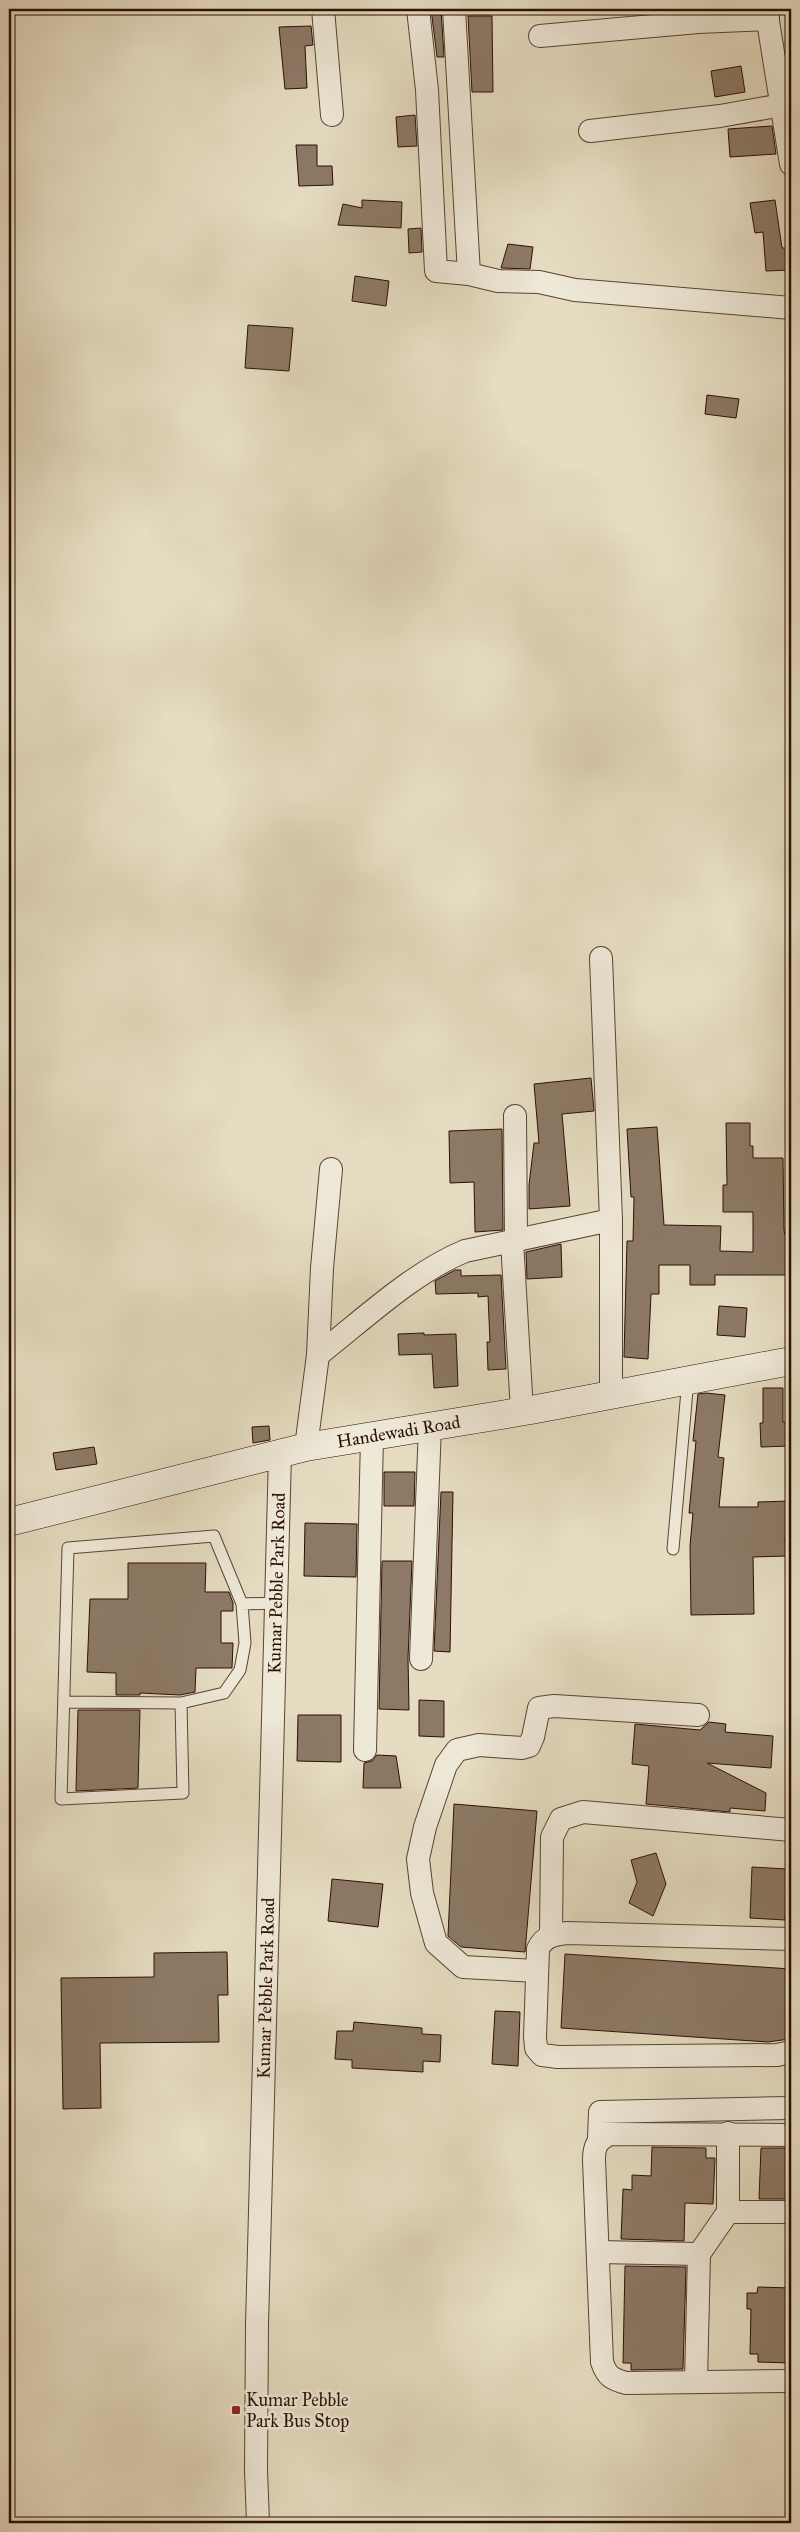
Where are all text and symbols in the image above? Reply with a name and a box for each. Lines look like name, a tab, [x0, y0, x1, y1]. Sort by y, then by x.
street label: Handewadi Road	[335, 1411, 462, 1453]
street label: Kumar Pebble Park Road	[263, 1492, 290, 1674]
street label: Kumar Pebble Park Road	[253, 1897, 279, 2079]
place label: Kumar Pebble Park Bus Stop	[246, 2389, 349, 2432]
marker: Kumar Pebble Park Bus Stop	[230, 2404, 242, 2416]

